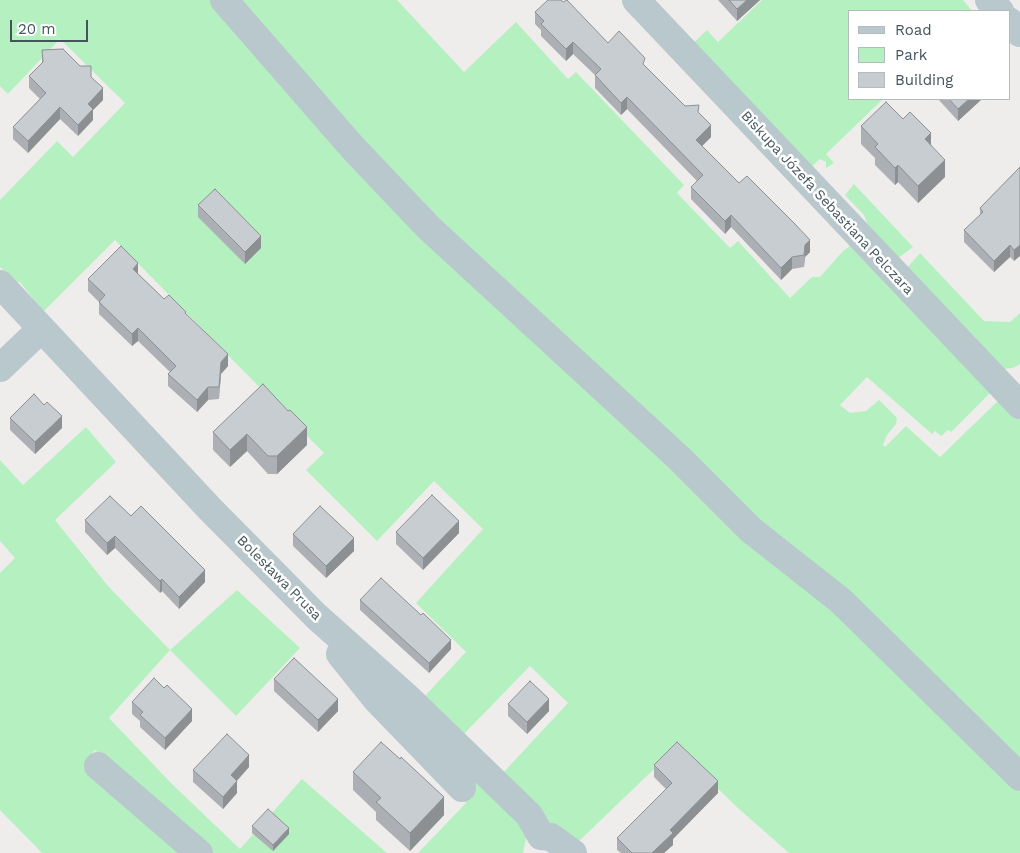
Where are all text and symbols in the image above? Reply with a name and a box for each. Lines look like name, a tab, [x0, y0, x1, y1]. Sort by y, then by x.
scale bar	[12, 10, 90, 42]
legend	[848, 10, 1010, 100]
text: 20 m	[18, 20, 56, 38]
text: Road	[895, 21, 932, 39]
text: Park	[895, 46, 927, 64]
text: Building	[895, 71, 953, 89]
street label: Biskupa Józefa Sebastiana Pelczara	[737, 108, 917, 298]
street label: Bolesława Prusa	[233, 532, 325, 624]

